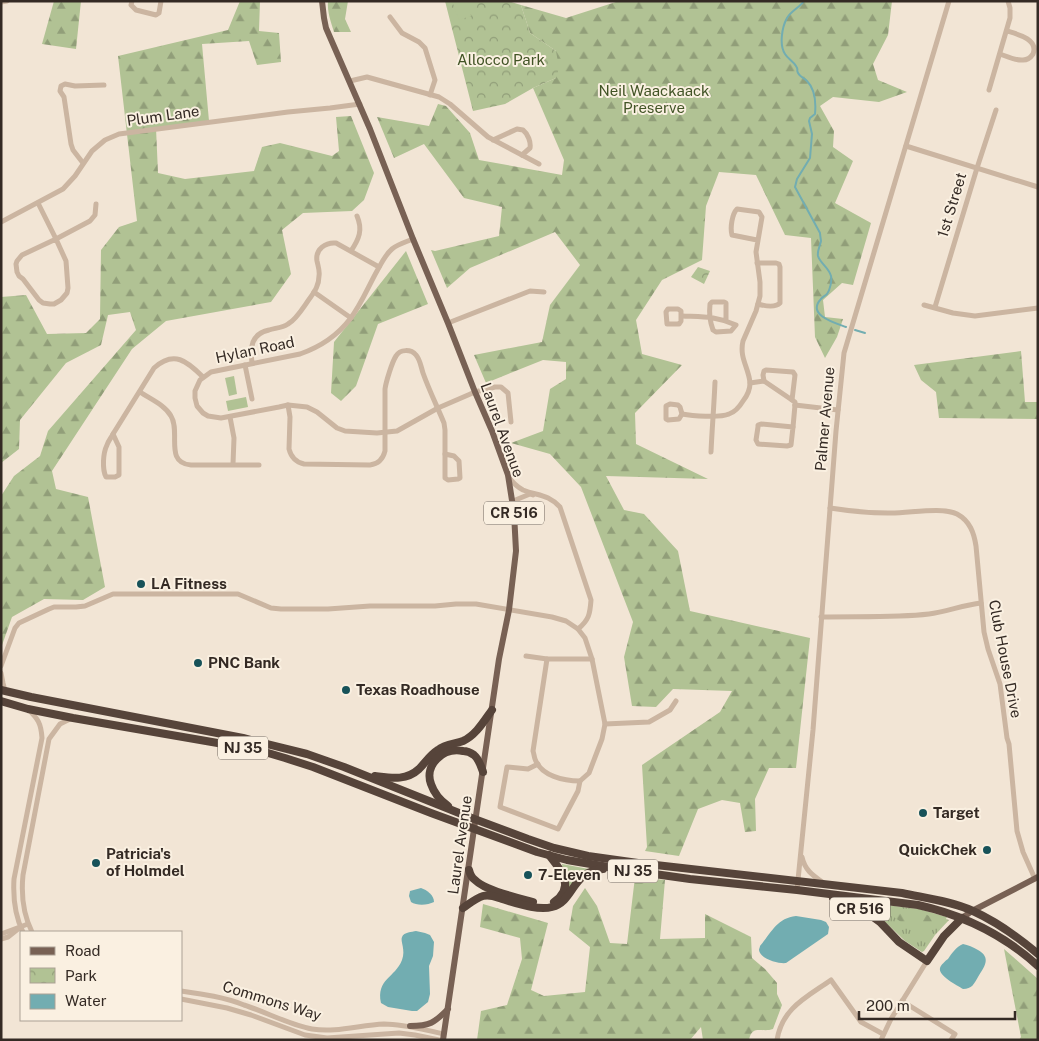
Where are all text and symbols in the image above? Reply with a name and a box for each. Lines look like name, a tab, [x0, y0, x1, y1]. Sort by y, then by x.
park label: Allocco Park	[457, 51, 545, 68]
park label: Neil Waackaack Preserve	[599, 82, 709, 116]
street label: Plum Lane	[126, 102, 200, 129]
street label: 1st Street	[934, 170, 969, 239]
street label: Hylan Road	[214, 333, 296, 366]
street label: Palmer Avenue	[811, 366, 838, 472]
street label: Laurel Avenue	[477, 380, 527, 479]
road number: CR 516	[484, 502, 544, 524]
place label: LA Fitness	[151, 575, 227, 592]
marker: LA Fitness	[135, 578, 147, 590]
street label: Club House Drive	[986, 598, 1025, 719]
place label: PNC Bank	[208, 654, 280, 671]
marker: PNC Bank	[192, 657, 204, 669]
place label: Texas Roadhouse	[356, 681, 480, 698]
marker: Texas Roadhouse	[340, 684, 352, 696]
road number: NJ 35	[218, 736, 268, 760]
street label: Laurel Avenue	[444, 794, 475, 895]
place label: Target	[933, 804, 980, 821]
marker: Target	[917, 807, 929, 819]
place label: QuickChek	[899, 841, 977, 858]
marker: QuickChek	[981, 844, 993, 856]
place label: Patricia's of Holmdel	[106, 845, 185, 879]
marker: Patricia's of Holmdel	[90, 857, 102, 869]
road number: NJ 35	[608, 859, 658, 882]
place label: 7-Eleven	[538, 866, 601, 883]
marker: 7-Eleven	[522, 869, 534, 881]
road number: CR 516	[830, 898, 890, 921]
legend	[20, 931, 182, 1021]
text: Road	[65, 942, 101, 959]
text: Park	[65, 967, 97, 984]
street label: Commons Way	[221, 977, 324, 1024]
scale bar	[859, 988, 1015, 1020]
text: Water	[65, 992, 107, 1009]
text: 200 m	[866, 997, 910, 1014]

